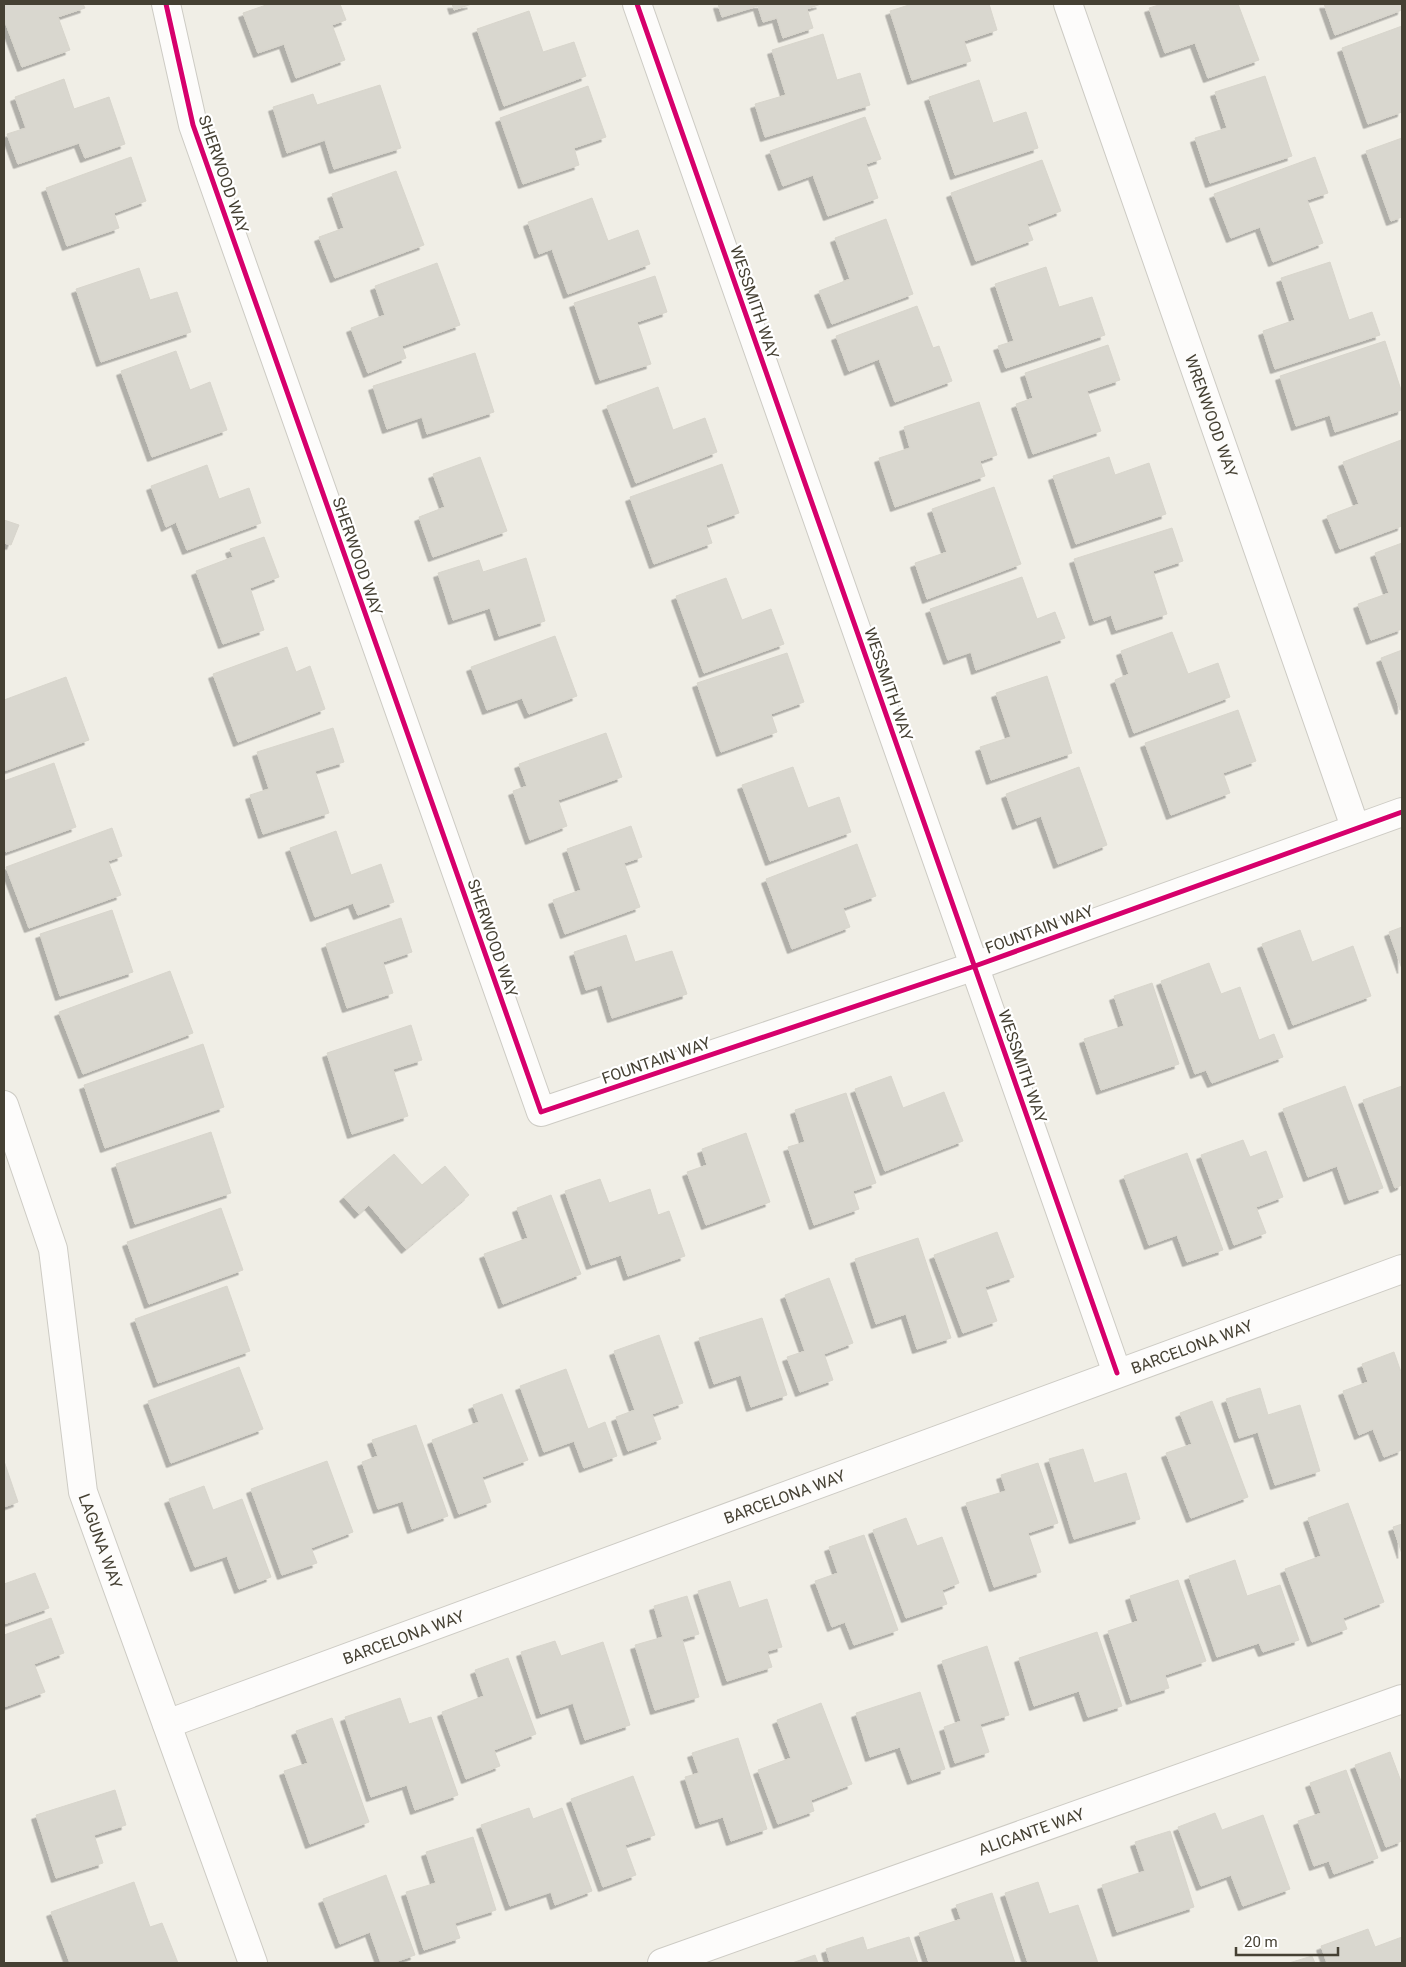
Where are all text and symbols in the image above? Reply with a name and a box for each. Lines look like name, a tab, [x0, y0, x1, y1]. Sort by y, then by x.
street label: SHERWOOD WAY	[194, 113, 253, 236]
street label: WESSMITH WAY	[726, 243, 783, 362]
street label: WRENWOOD WAY	[1181, 352, 1241, 480]
street label: SHERWOOD WAY	[328, 495, 387, 618]
street label: WESSMITH WAY	[860, 625, 917, 744]
street label: SHERWOOD WAY	[463, 877, 522, 1000]
street label: FOUNTAIN WAY	[983, 901, 1096, 958]
street label: WESSMITH WAY	[994, 1007, 1051, 1126]
street label: FOUNTAIN WAY	[599, 1033, 713, 1088]
street label: BARCELONA WAY	[1128, 1316, 1256, 1378]
street label: BARCELONA WAY	[721, 1466, 848, 1528]
street label: LAGUNA WAY	[74, 1491, 126, 1592]
street label: BARCELONA WAY	[340, 1606, 467, 1668]
street label: ALICANTE WAY	[976, 1804, 1087, 1859]
scale bar	[1236, 1924, 1338, 1956]
text: 20 m	[1244, 1933, 1278, 1951]

